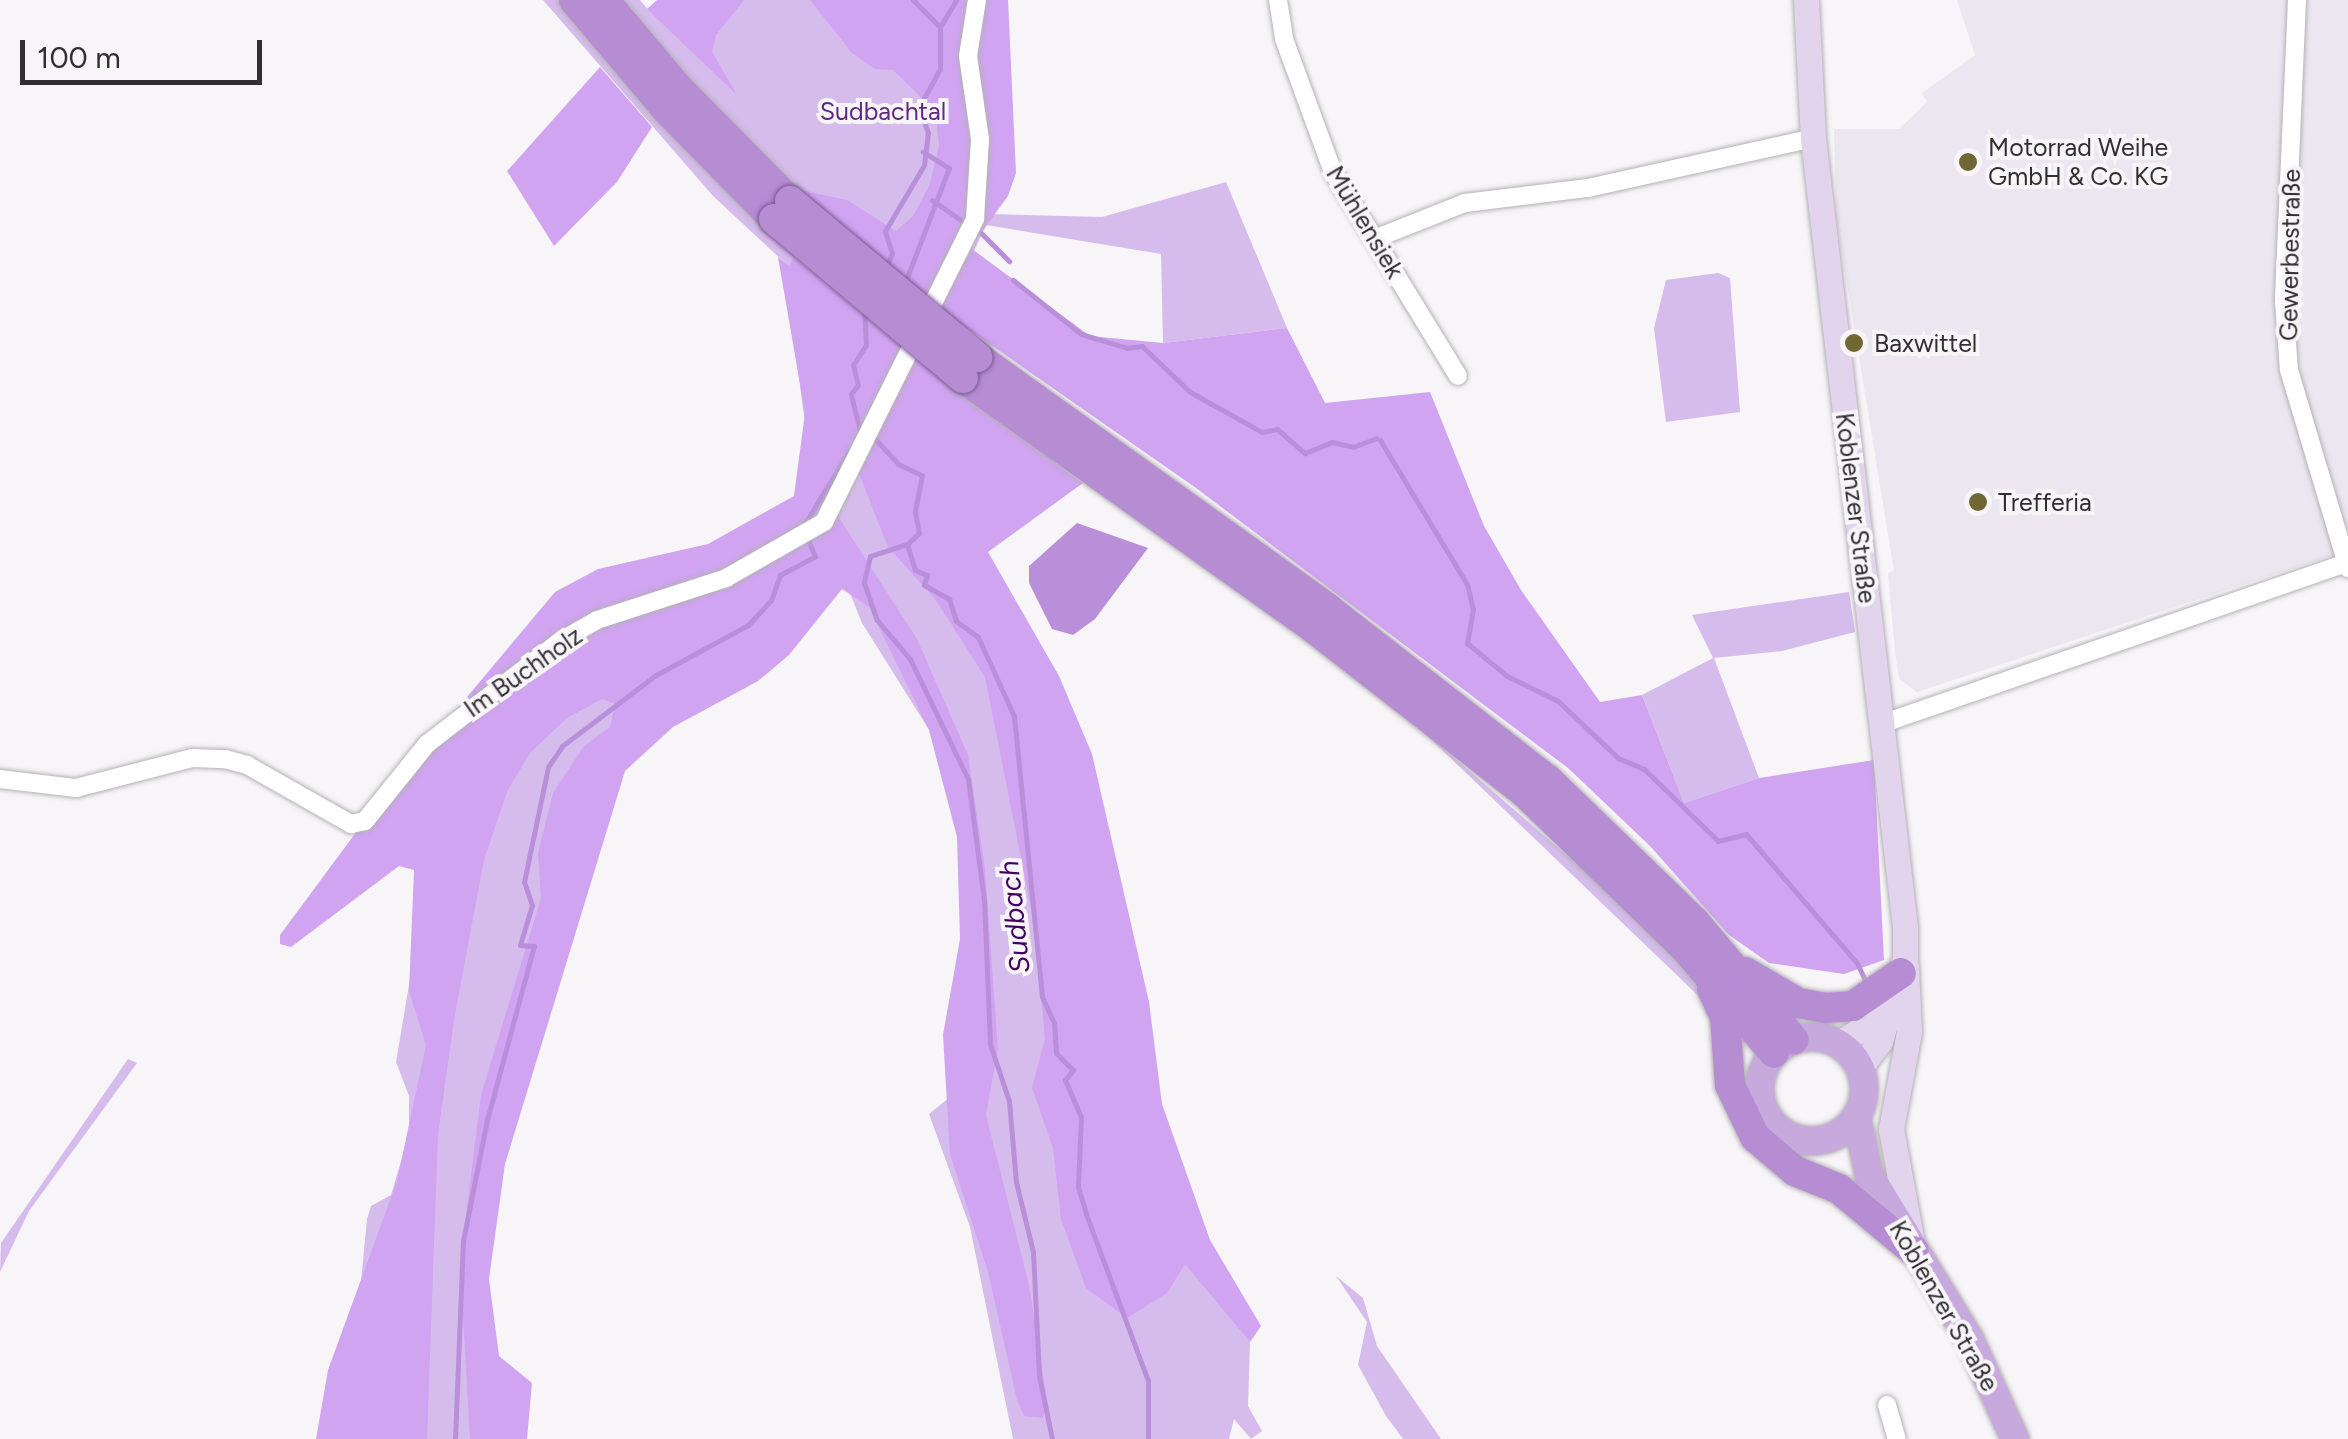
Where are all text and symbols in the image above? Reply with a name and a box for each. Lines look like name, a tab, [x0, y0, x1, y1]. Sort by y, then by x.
scale bar	[25, 20, 268, 82]
text: 100 m	[37, 39, 121, 76]
park label: Sudbachtal	[820, 96, 946, 126]
place label: Motorrad Weihe GmbH & Co. KG	[1988, 133, 2168, 192]
marker: Motorrad Weihe GmbH & Co. KG	[1957, 151, 1979, 173]
street label: Mühlensiek	[1320, 161, 1410, 283]
street label: Gewerbestraße	[2274, 169, 2306, 341]
place label: Baxwittel	[1874, 328, 1977, 358]
marker: Baxwittel	[1843, 332, 1865, 354]
street label: Koblenzer Straße	[1829, 411, 1883, 605]
place label: Trefferia	[1998, 487, 2092, 517]
marker: Trefferia	[1967, 491, 1989, 513]
street label: Im Buchholz	[458, 620, 588, 724]
water label: Sudbach	[991, 859, 1037, 975]
street label: Koblenzer Straße	[1883, 1216, 2005, 1396]

